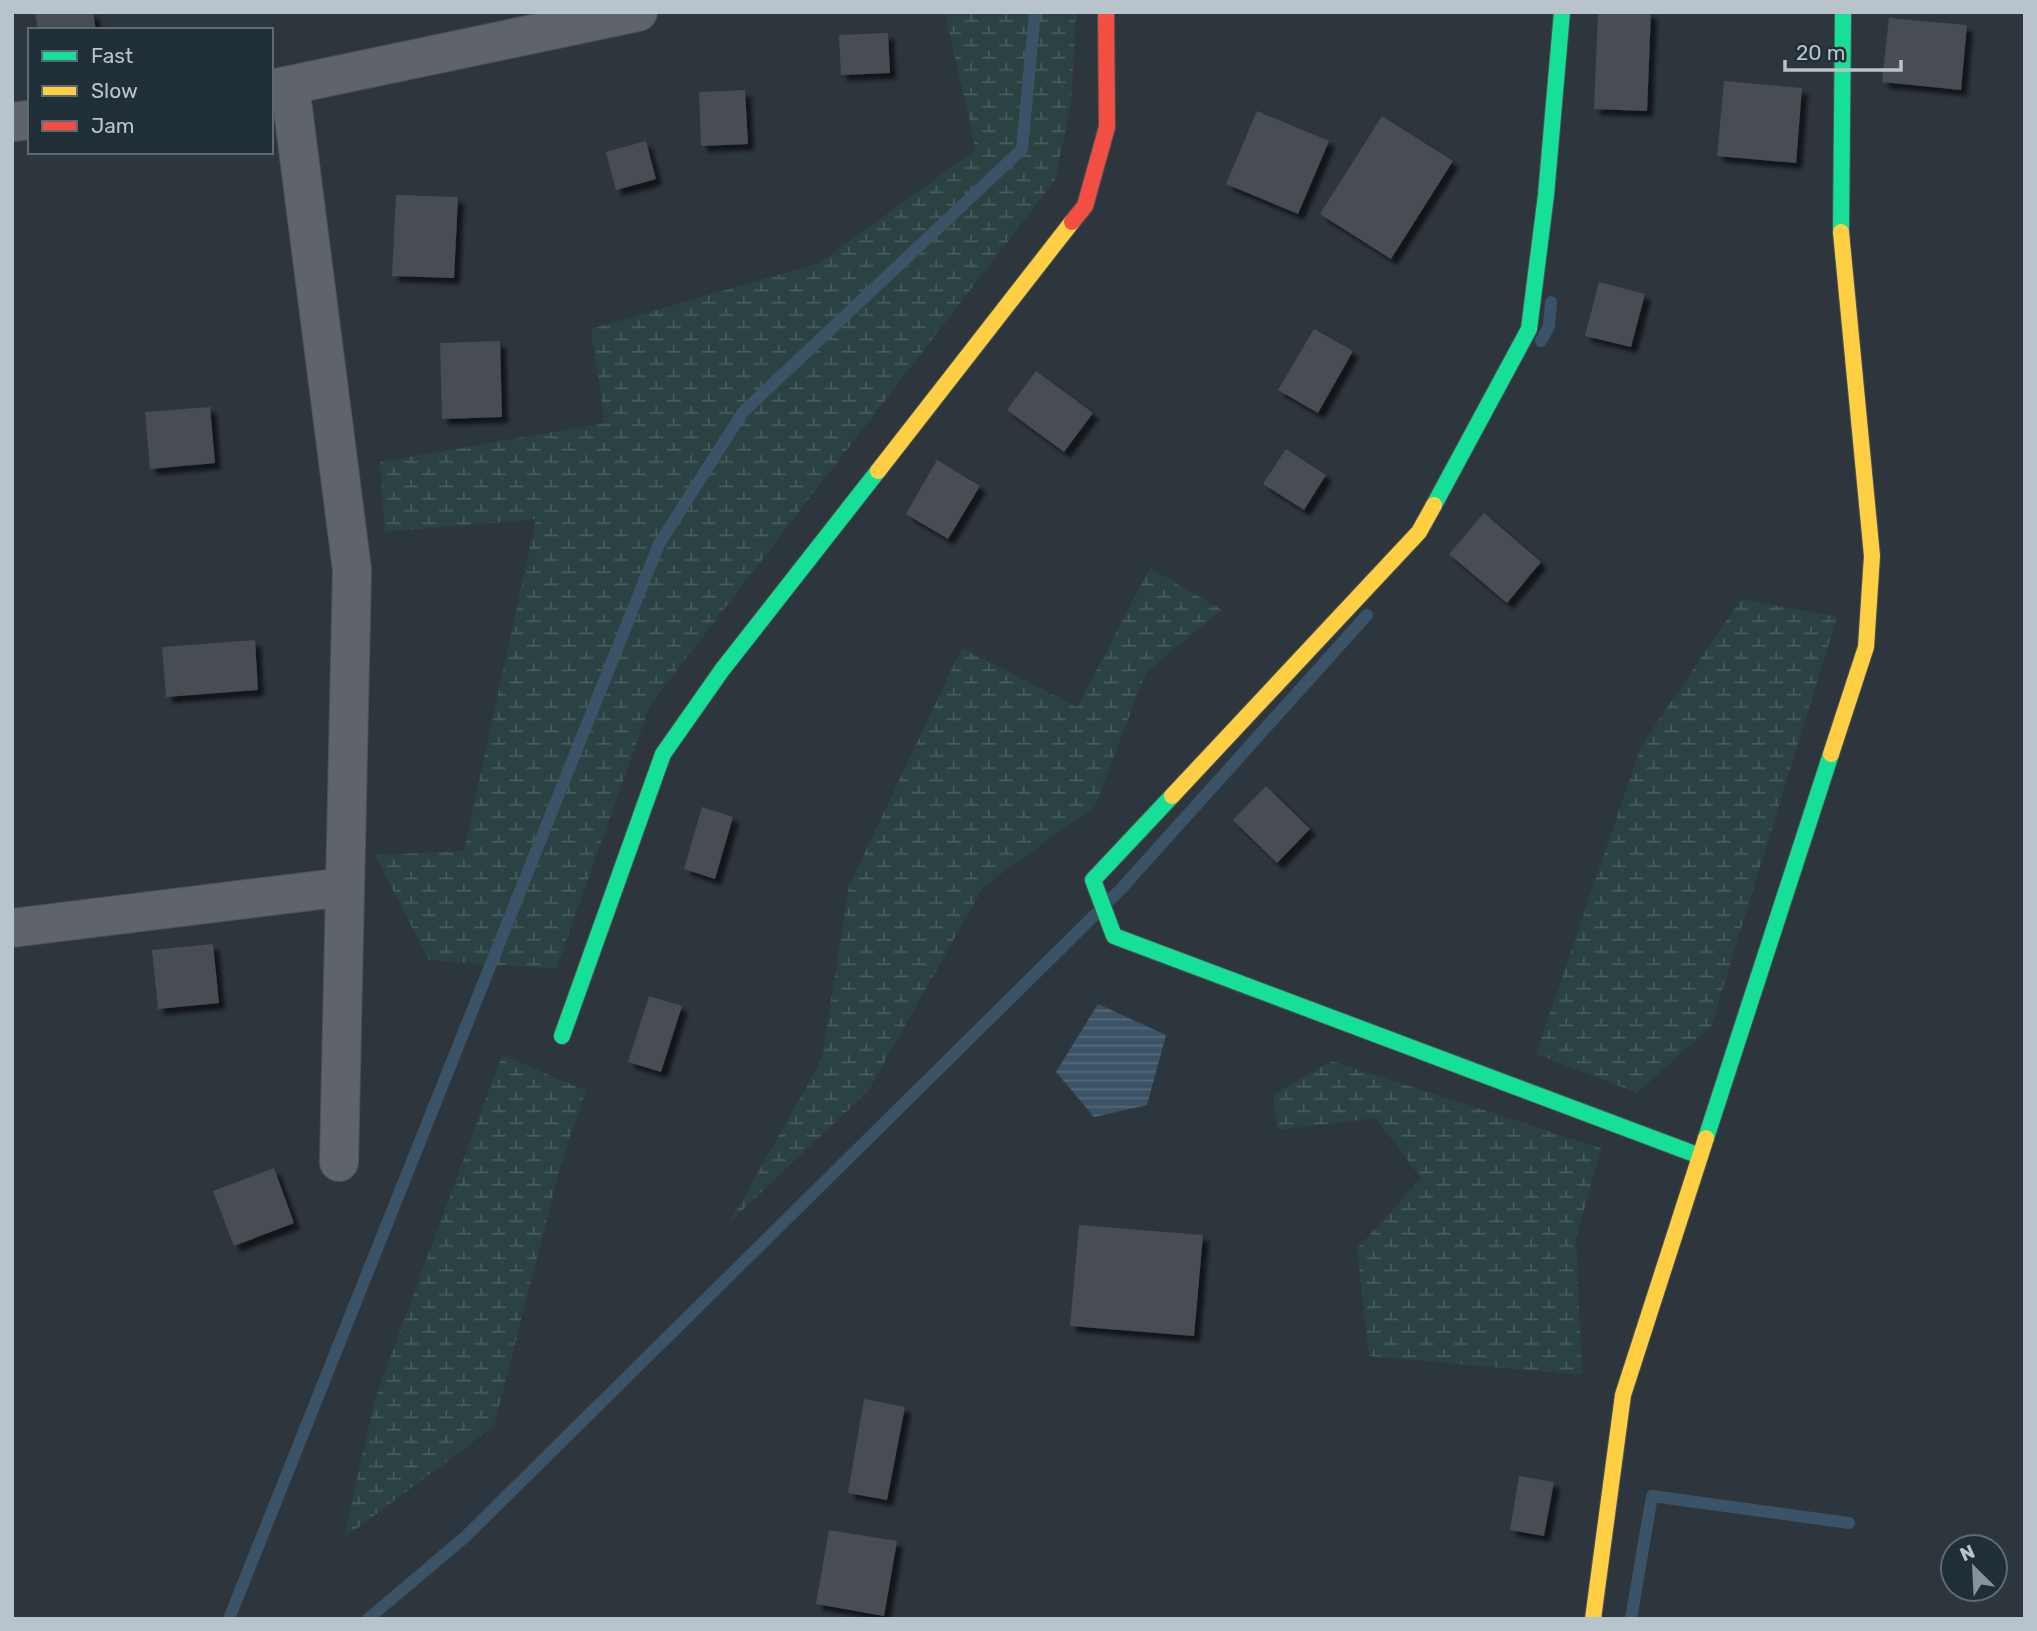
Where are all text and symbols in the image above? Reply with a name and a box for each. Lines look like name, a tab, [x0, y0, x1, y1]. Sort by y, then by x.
legend	[28, 28, 273, 154]
scale bar	[1785, 28, 1900, 72]
text: 20 m	[1796, 40, 1845, 65]
text: Fast	[91, 43, 133, 68]
text: Slow	[91, 78, 138, 103]
text: Jam	[91, 113, 135, 138]
north arrow	[1939, 1533, 2009, 1603]
text: N	[1956, 1540, 1978, 1566]

